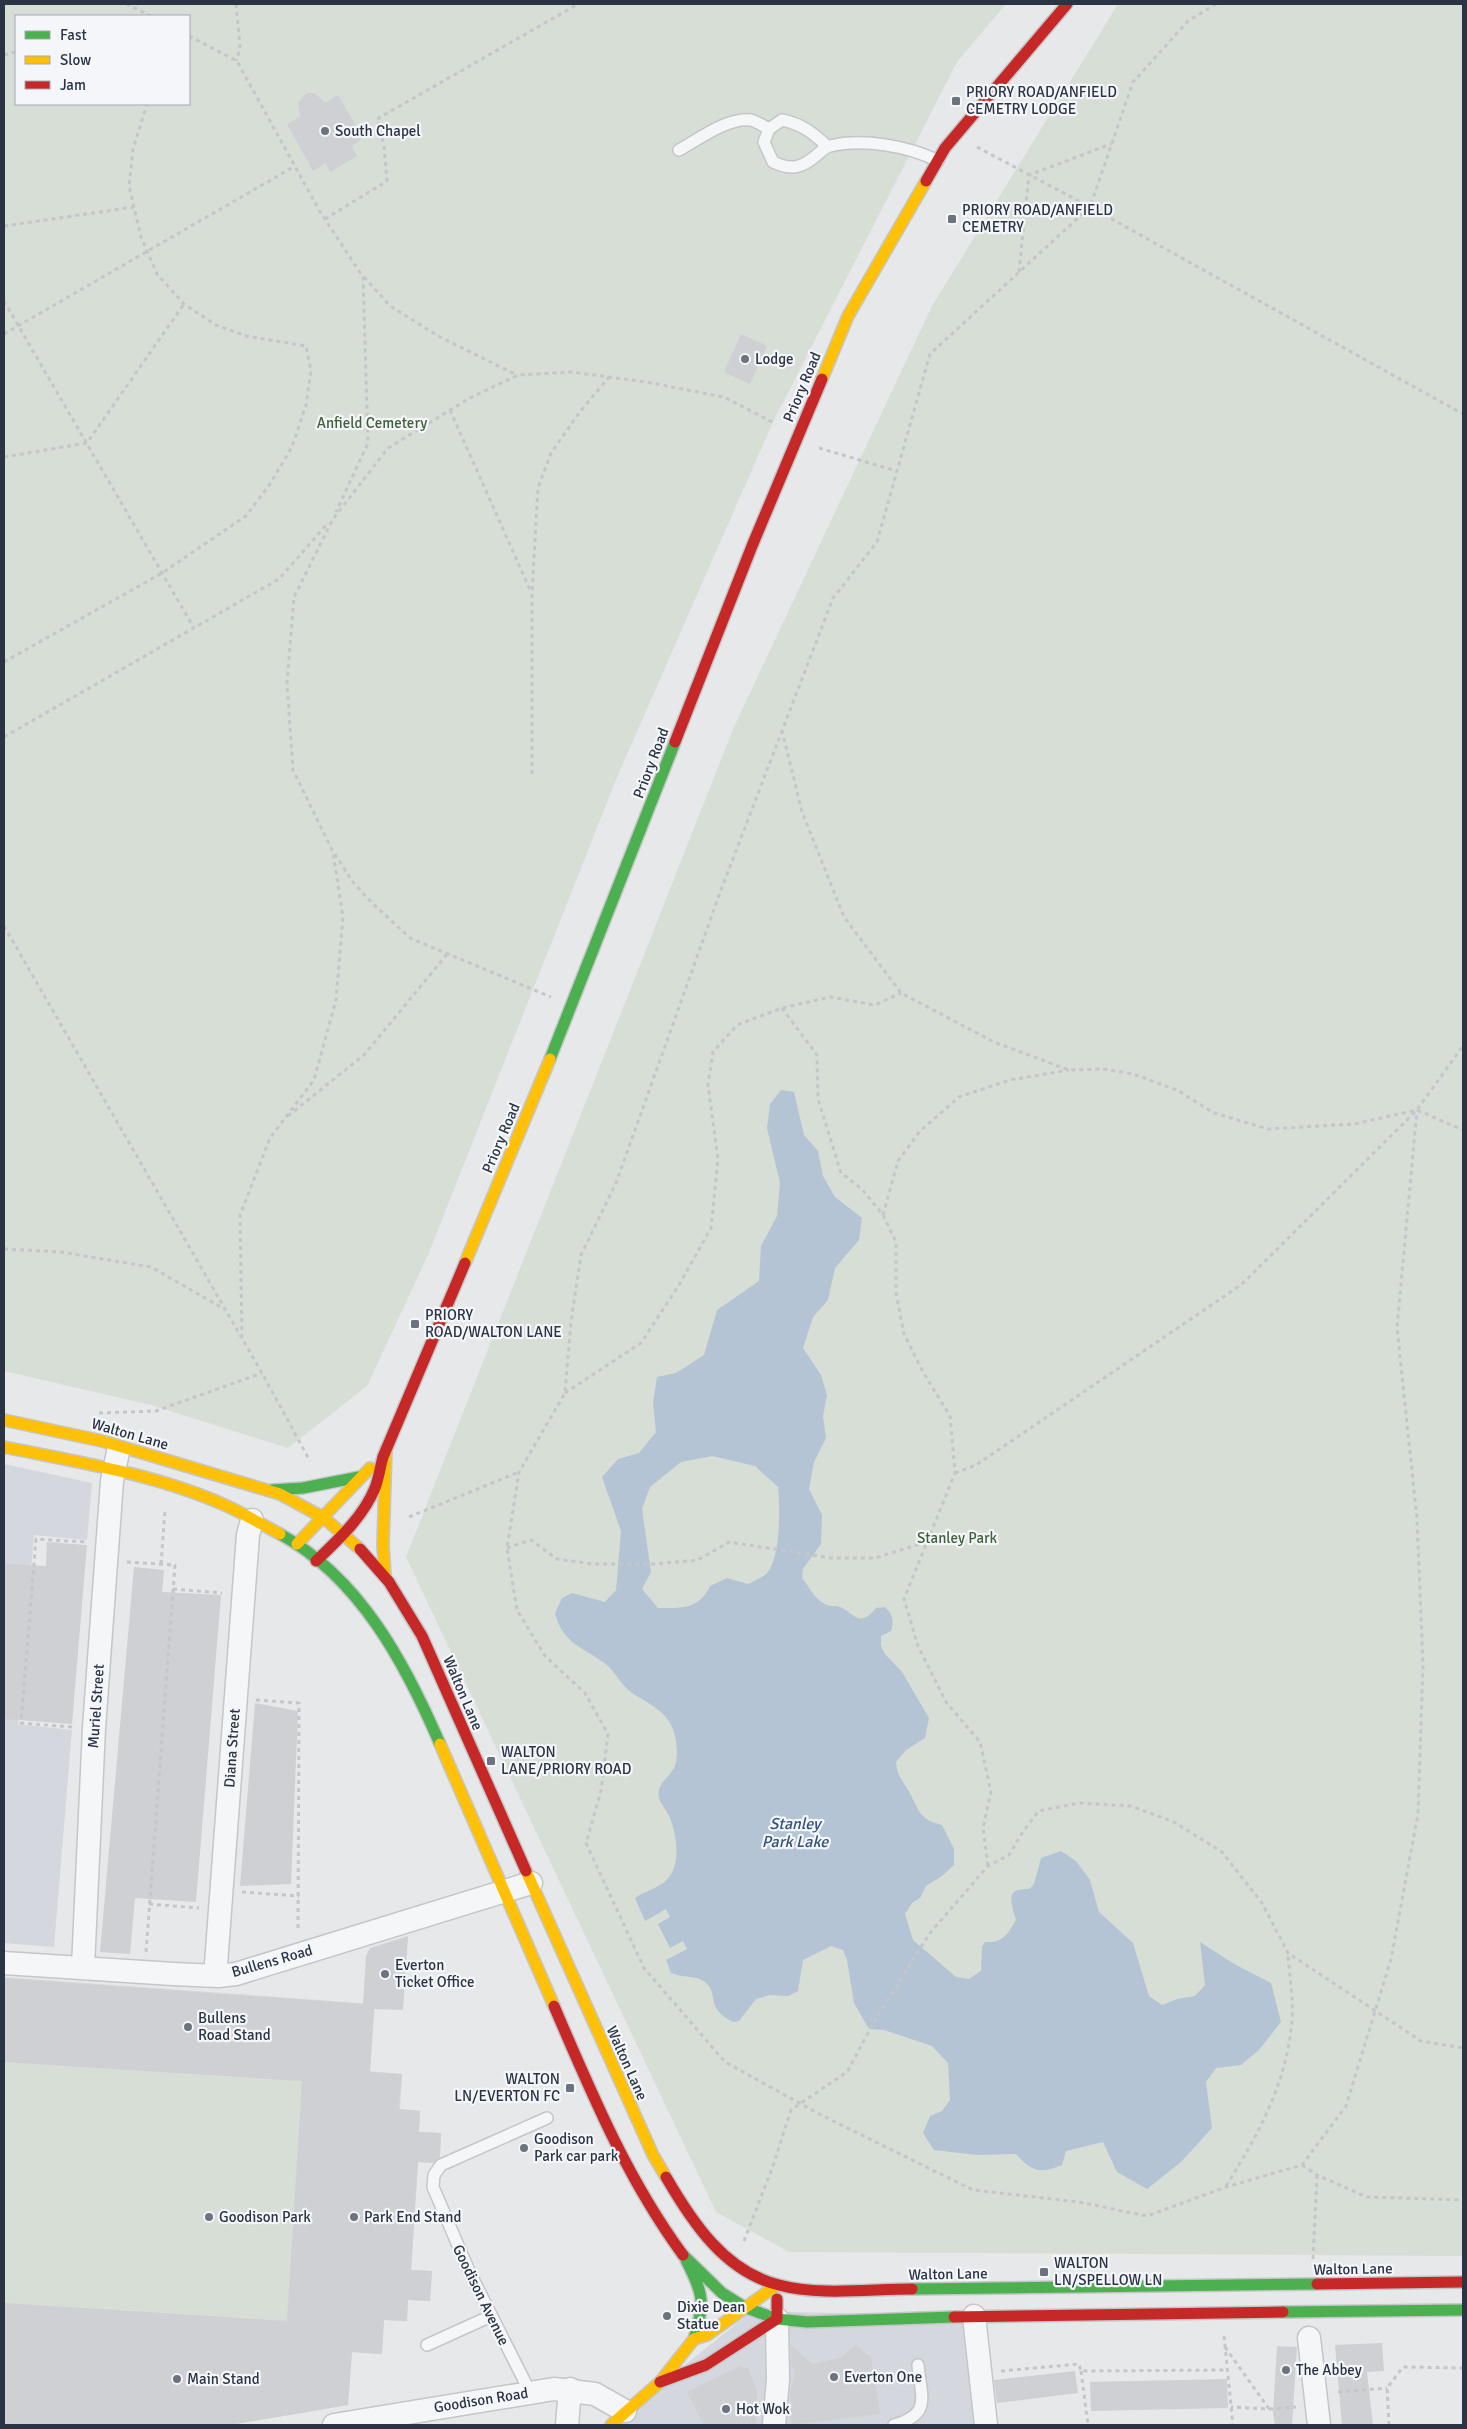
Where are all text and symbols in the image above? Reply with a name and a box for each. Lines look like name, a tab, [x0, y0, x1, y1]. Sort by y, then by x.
legend	[15, 15, 190, 105]
text: Fast	[60, 26, 87, 44]
text: Slow	[60, 51, 91, 69]
text: Jam	[60, 76, 86, 94]
place label: PRIORY ROAD/ANFIELD CEMETRY LODGE	[966, 83, 1117, 118]
marker: PRIORY ROAD/ANFIELD CEMETRY LODGE	[950, 95, 962, 107]
place label: South Chapel	[335, 122, 421, 140]
marker: South Chapel	[319, 125, 331, 137]
place label: PRIORY ROAD/ANFIELD CEMETRY	[962, 201, 1113, 236]
marker: PRIORY ROAD/ANFIELD CEMETRY	[946, 213, 958, 225]
street label: Priory Road	[779, 349, 825, 425]
place label: Lodge	[755, 350, 794, 368]
marker: Lodge	[739, 353, 751, 365]
park label: Anfield Cemetery	[317, 414, 427, 432]
street label: Priory Road	[629, 725, 673, 801]
street label: Priory Road	[478, 1100, 524, 1176]
place label: PRIORY ROAD/WALTON LANE	[425, 1306, 562, 1341]
marker: PRIORY ROAD/WALTON LANE	[409, 1318, 421, 1330]
street label: Walton Lane	[89, 1414, 171, 1454]
park label: Stanley Park	[917, 1529, 998, 1547]
street label: Walton Lane	[439, 1653, 487, 1733]
street label: Muriel Street	[84, 1663, 108, 1749]
street label: Diana Street	[220, 1708, 244, 1788]
place label: WALTON LANE/PRIORY ROAD	[501, 1743, 632, 1778]
marker: WALTON LANE/PRIORY ROAD	[485, 1755, 497, 1767]
water label: Stanley Park Lake	[762, 1814, 829, 1852]
street label: Bullens Road	[229, 1941, 315, 1981]
place label: Everton Ticket Office	[395, 1956, 475, 1991]
marker: Everton Ticket Office	[379, 1968, 391, 1980]
place label: Bullens Road Stand	[198, 2009, 271, 2044]
marker: Bullens Road Stand	[182, 2021, 194, 2033]
street label: Walton Lane	[603, 2023, 651, 2103]
place label: WALTON LN/EVERTON FC	[454, 2070, 560, 2105]
marker: WALTON LN/EVERTON FC	[564, 2082, 576, 2094]
place label: Goodison Park car park	[534, 2130, 619, 2165]
marker: Goodison Park car park	[518, 2142, 530, 2154]
place label: Goodison Park	[219, 2208, 311, 2226]
place label: Park End Stand	[364, 2208, 461, 2226]
marker: Goodison Park	[203, 2211, 215, 2223]
marker: Park End Stand	[348, 2211, 360, 2223]
street label: Goodison Avenue	[449, 2242, 513, 2348]
place label: WALTON LN/SPELLOW LN	[1054, 2254, 1162, 2289]
street label: Walton Lane	[1313, 2259, 1393, 2279]
street label: Walton Lane	[908, 2264, 988, 2284]
marker: WALTON LN/SPELLOW LN	[1038, 2266, 1050, 2278]
place label: Dixie Dean Statue	[677, 2298, 746, 2333]
marker: Dixie Dean Statue	[661, 2310, 673, 2322]
place label: The Abbey	[1296, 2361, 1362, 2379]
marker: The Abbey	[1280, 2364, 1292, 2376]
place label: Everton One	[844, 2368, 922, 2386]
place label: Main Stand	[187, 2370, 260, 2388]
marker: Everton One	[828, 2371, 840, 2383]
marker: Main Stand	[171, 2373, 183, 2385]
street label: Goodison Road	[433, 2384, 529, 2416]
place label: Hot Wok	[736, 2400, 790, 2418]
marker: Hot Wok	[720, 2403, 732, 2415]

